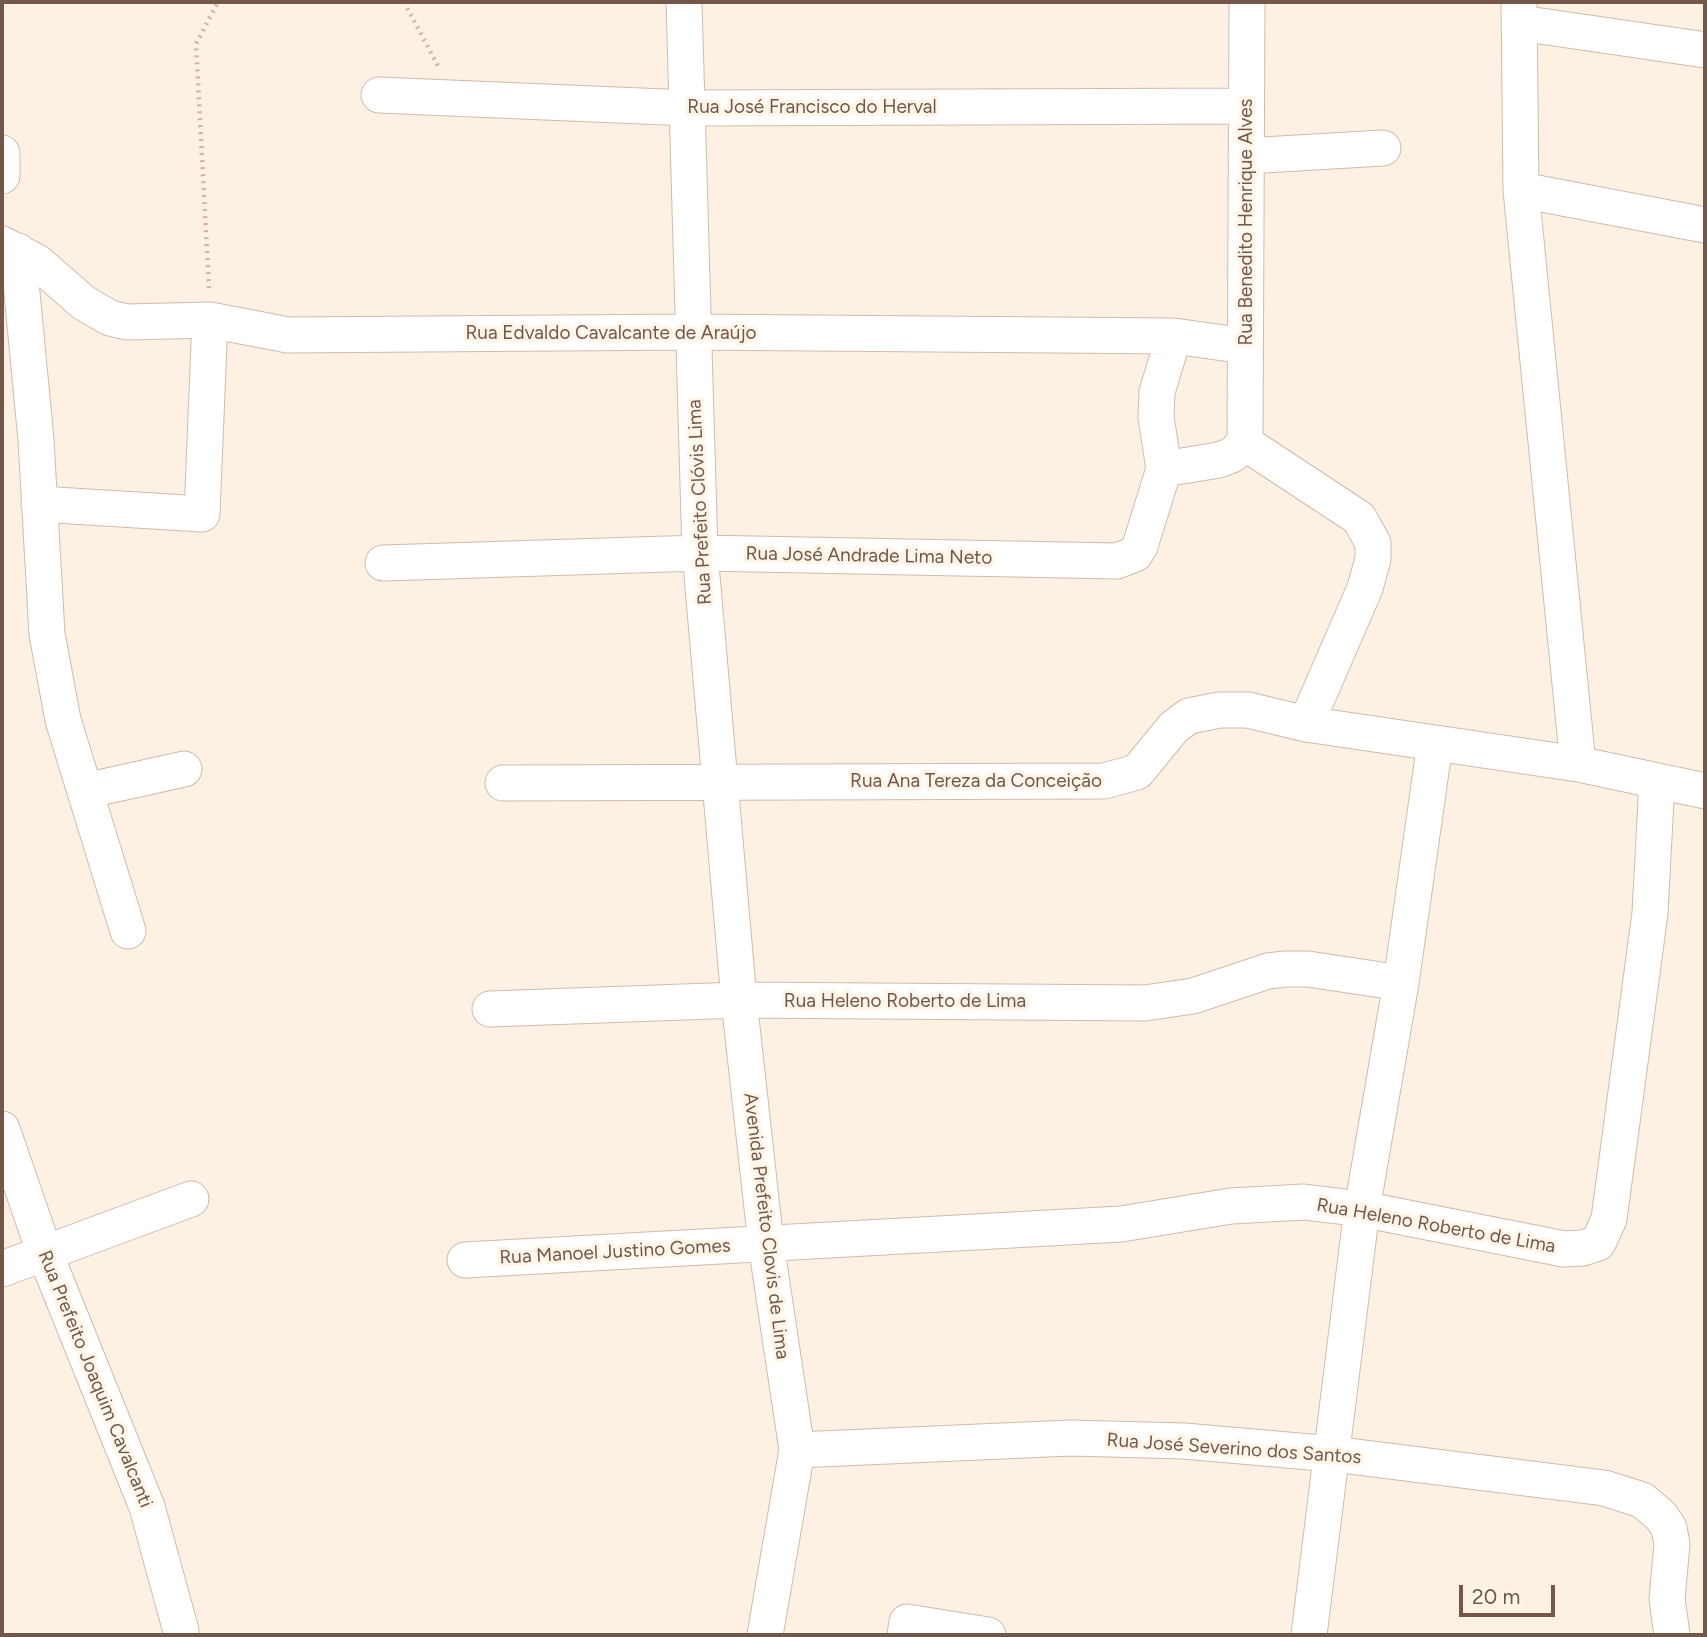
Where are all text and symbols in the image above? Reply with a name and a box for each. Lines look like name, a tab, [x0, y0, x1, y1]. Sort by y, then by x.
street label: Rua José Francisco do Herval	[687, 96, 937, 118]
street label: Rua Benedito Henrique Alves	[1235, 99, 1257, 345]
street label: Rua Edvaldo Cavalcante de Araújo	[465, 322, 757, 344]
street label: Rua Prefeito Clóvis Lima	[683, 399, 717, 605]
street label: Rua José Andrade Lima Neto	[746, 542, 992, 570]
street label: Rua Ana Tereza da Conceição	[850, 770, 1102, 792]
street label: Rua Heleno Roberto de Lima	[784, 990, 1026, 1012]
street label: Avenida Prefeito Clovis de Lima	[738, 1091, 794, 1361]
street label: Rua Heleno Roberto de Lima	[1315, 1194, 1557, 1258]
street label: Rua Manoel Justino Gomes	[499, 1235, 731, 1269]
street label: Rua Prefeito Joaquim Cavalcanti	[33, 1247, 157, 1511]
street label: Rua José Severino dos Santos	[1106, 1429, 1362, 1469]
scale bar	[1462, 1570, 1558, 1614]
text: 20 m	[1472, 1584, 1520, 1609]

